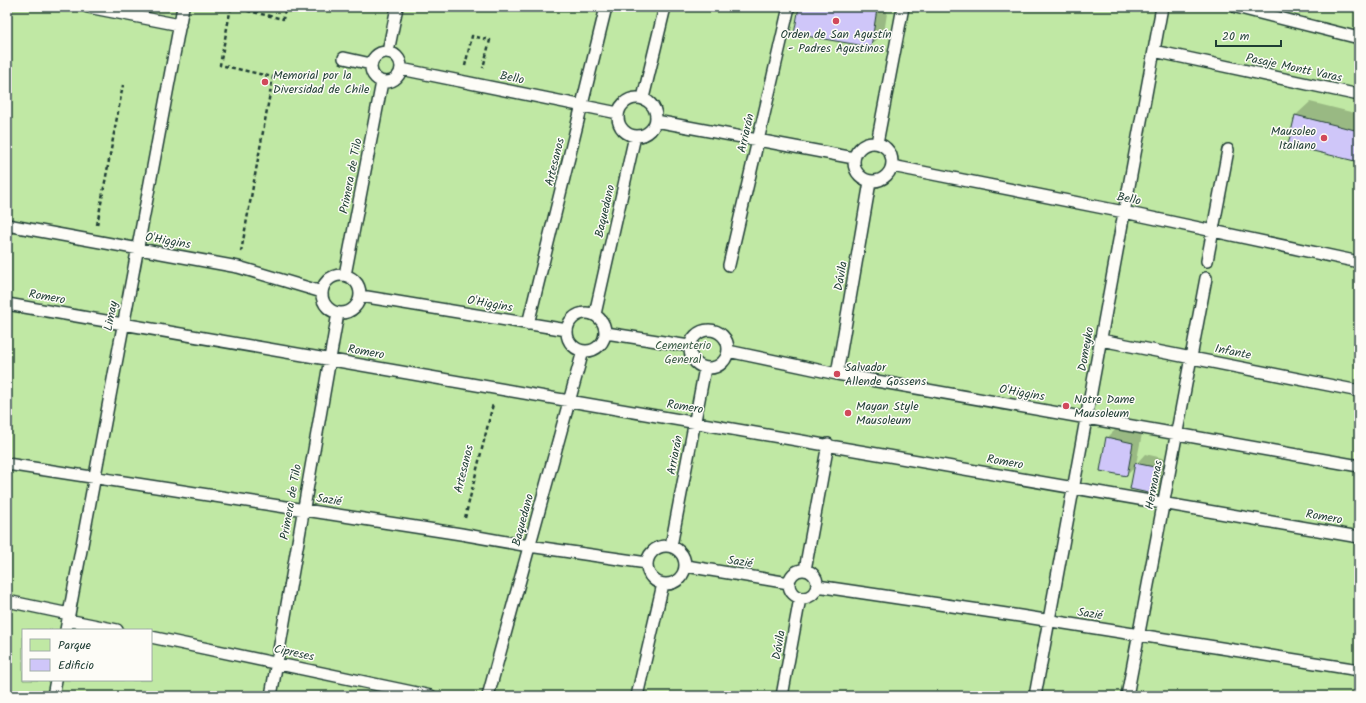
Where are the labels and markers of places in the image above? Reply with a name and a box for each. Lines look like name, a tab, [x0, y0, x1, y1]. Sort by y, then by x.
marker: Orden de San Agustín - Padres Agustinos	[831, 16, 841, 26]
place label: Orden de San Agustín - Padres Agustinos	[780, 25, 892, 58]
place label: Memorial por la Diversidad de Chile	[273, 66, 370, 99]
marker: Memorial por la Diversidad de Chile	[260, 77, 270, 87]
place label: Mausoleo Italiano	[1271, 122, 1316, 155]
marker: Mausoleo Italiano	[1319, 133, 1329, 143]
place label: Salvador Allende Gossens	[845, 358, 926, 391]
marker: Salvador Allende Gossens	[832, 369, 842, 379]
place label: Notre Dame Mausoleum	[1074, 390, 1135, 423]
place label: Mayan Style Mausoleum	[856, 397, 919, 430]
marker: Notre Dame Mausoleum	[1061, 401, 1071, 411]
marker: Mayan Style Mausoleum	[843, 408, 853, 418]

